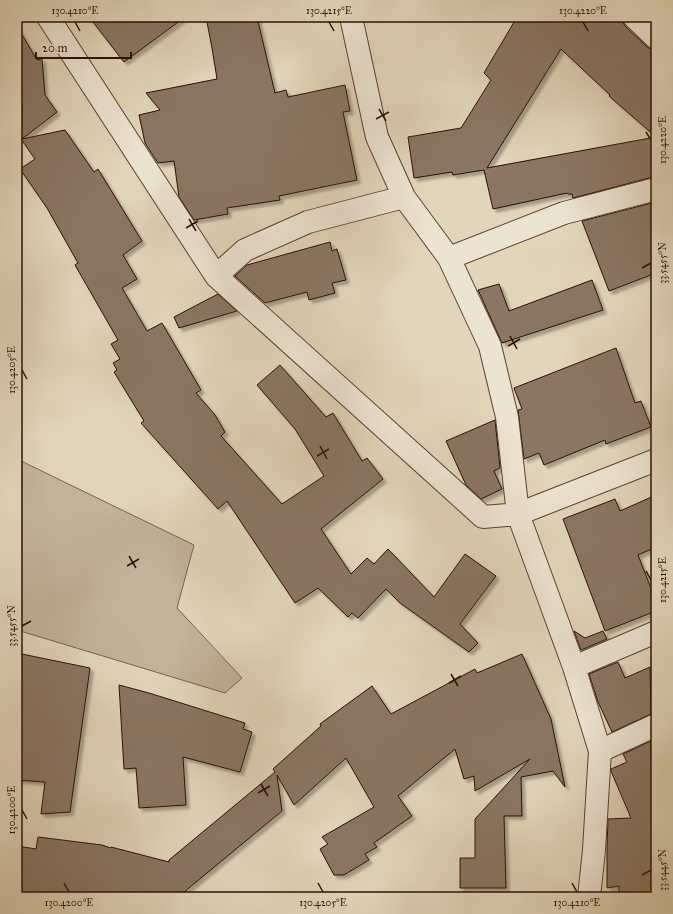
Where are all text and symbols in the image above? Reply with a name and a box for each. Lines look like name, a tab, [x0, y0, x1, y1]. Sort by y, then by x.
text: 130.4210°E	[52, 5, 98, 17]
text: 130.4215°E	[306, 5, 352, 17]
text: 130.4220°E	[559, 5, 607, 17]
scale bar	[36, 34, 131, 60]
text: 20 m	[42, 41, 68, 55]
text: 130.4220°E	[657, 116, 669, 164]
text: 33.5455°N	[657, 242, 669, 284]
text: 130.4205°E	[6, 346, 18, 394]
text: 130.4215°E	[657, 557, 669, 603]
text: 33.5455°N	[6, 605, 18, 647]
text: 130.4200°E	[6, 786, 18, 834]
text: 33.5445°N	[657, 848, 669, 891]
text: 130.4200°E	[45, 897, 93, 909]
text: 130.4205°E	[299, 897, 347, 909]
text: 130.4210°E	[554, 897, 600, 909]

